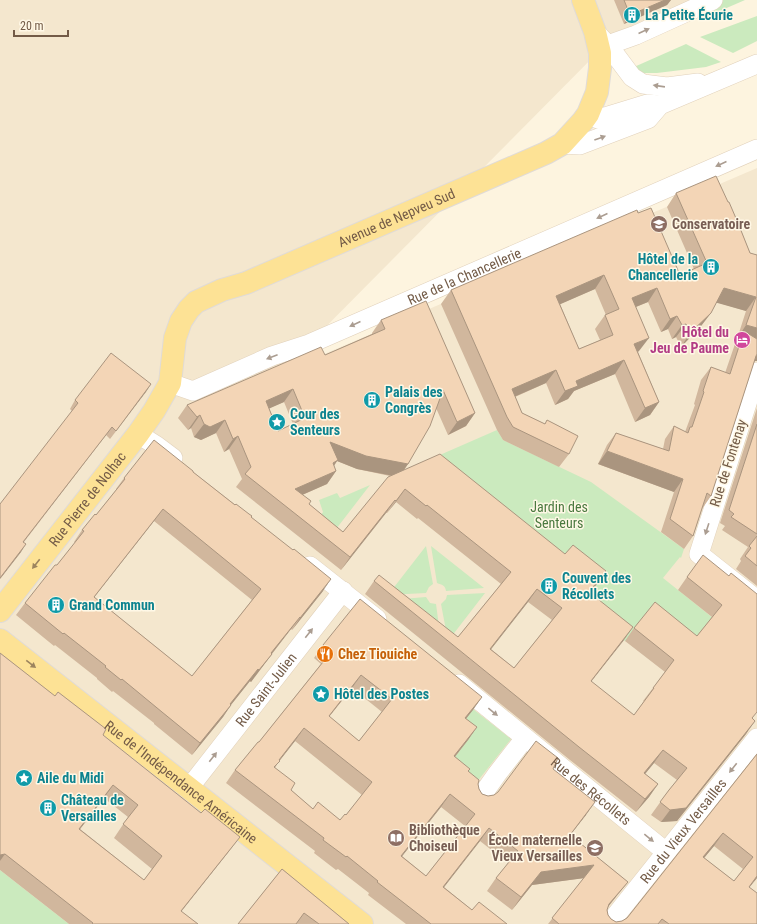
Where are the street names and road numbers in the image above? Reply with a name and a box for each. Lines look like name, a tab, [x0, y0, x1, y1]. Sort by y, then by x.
street label: Avenue de Nepveu Sud	[336, 185, 457, 250]
street label: Rue de la Chancellerie	[405, 245, 524, 308]
street label: Rue de Fontenay	[706, 417, 750, 509]
street label: Rue Pierre de Nolhac	[46, 449, 129, 549]
street label: Rue Saint-Julien	[232, 650, 300, 729]
street label: Rue de l'Indépendance Américaine	[101, 717, 261, 847]
street label: Rue des Récollets	[548, 754, 634, 828]
street label: Rue du Vieux Versailles	[637, 775, 729, 886]

